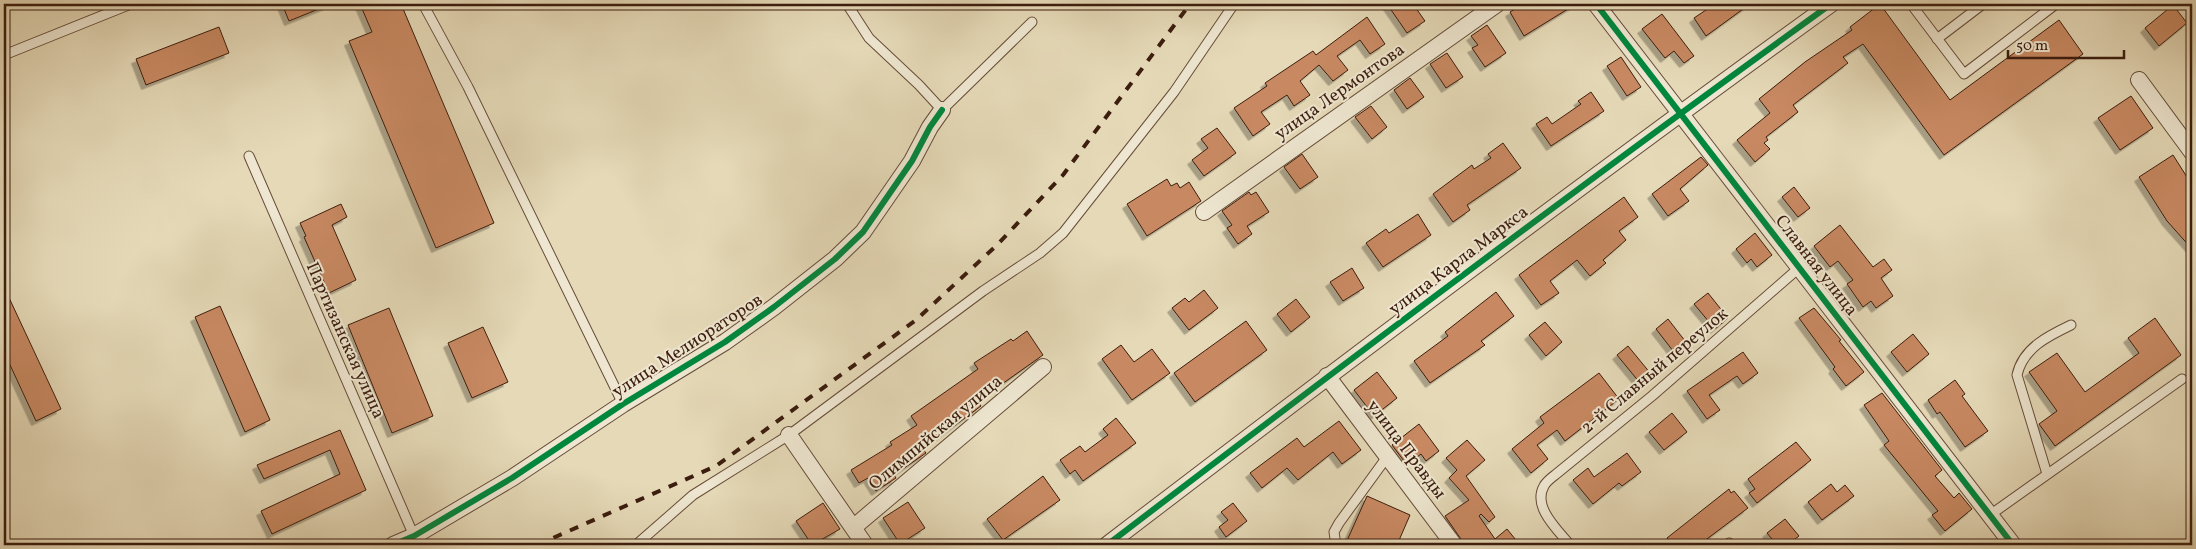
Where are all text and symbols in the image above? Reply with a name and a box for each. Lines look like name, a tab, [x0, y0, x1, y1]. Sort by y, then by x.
scale bar	[2008, 28, 2125, 60]
text: 50 m	[2016, 36, 2048, 57]
street label: улица Лермонтова	[1270, 38, 1410, 147]
street label: улица Карла Маркса	[1384, 200, 1534, 322]
street label: Славная улица	[1768, 210, 1863, 322]
street label: Партизанская улица	[299, 258, 390, 423]
street label: улица Мелиораторов	[608, 288, 768, 404]
street label: 2-й Славный переулок	[1576, 302, 1734, 440]
street label: Олимпийская улица	[864, 370, 1008, 497]
street label: улица Правды	[1360, 395, 1452, 505]

